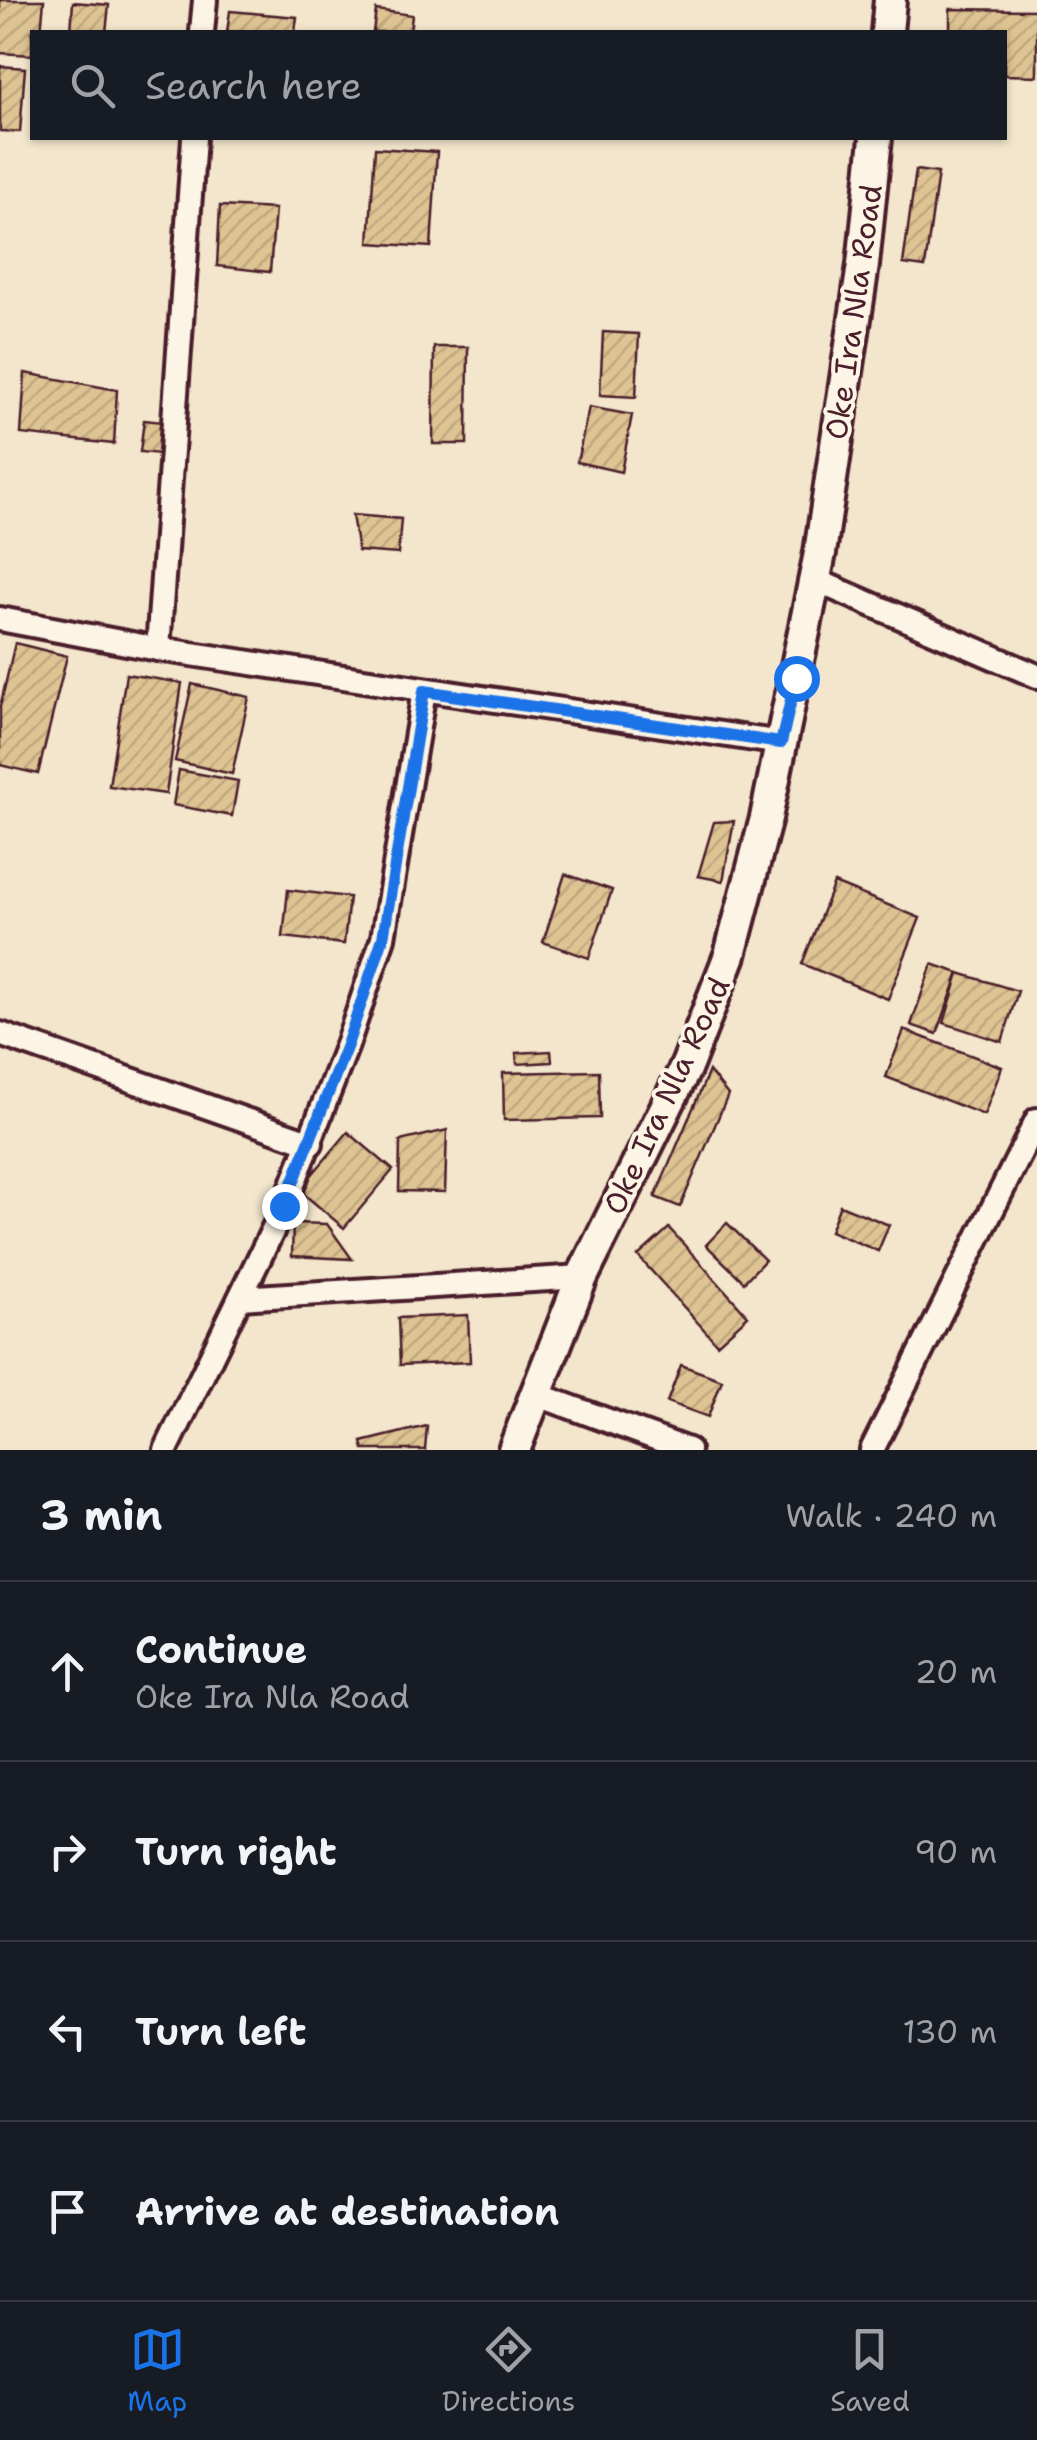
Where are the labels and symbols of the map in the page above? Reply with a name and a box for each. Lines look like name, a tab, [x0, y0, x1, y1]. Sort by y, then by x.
street label: Oke Ira Nla Road	[815, 182, 892, 442]
route start	[774, 656, 820, 702]
street label: Oke Ira Nla Road	[594, 971, 740, 1221]
route end	[262, 1184, 308, 1230]

